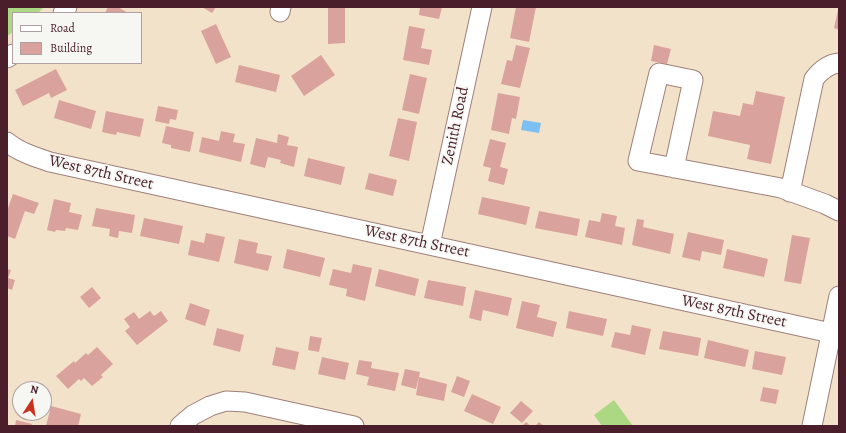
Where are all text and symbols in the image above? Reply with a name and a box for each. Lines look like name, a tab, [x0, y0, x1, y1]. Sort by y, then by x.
legend	[12, 12, 142, 64]
text: Road	[50, 20, 75, 36]
text: Building	[50, 40, 92, 56]
street label: Zenith Road	[438, 85, 474, 167]
street label: West 87th Street	[47, 152, 155, 194]
street label: West 87th Street	[363, 222, 471, 262]
street label: West 87th Street	[680, 292, 788, 332]
north arrow	[12, 381, 52, 421]
text: N	[29, 382, 40, 398]

